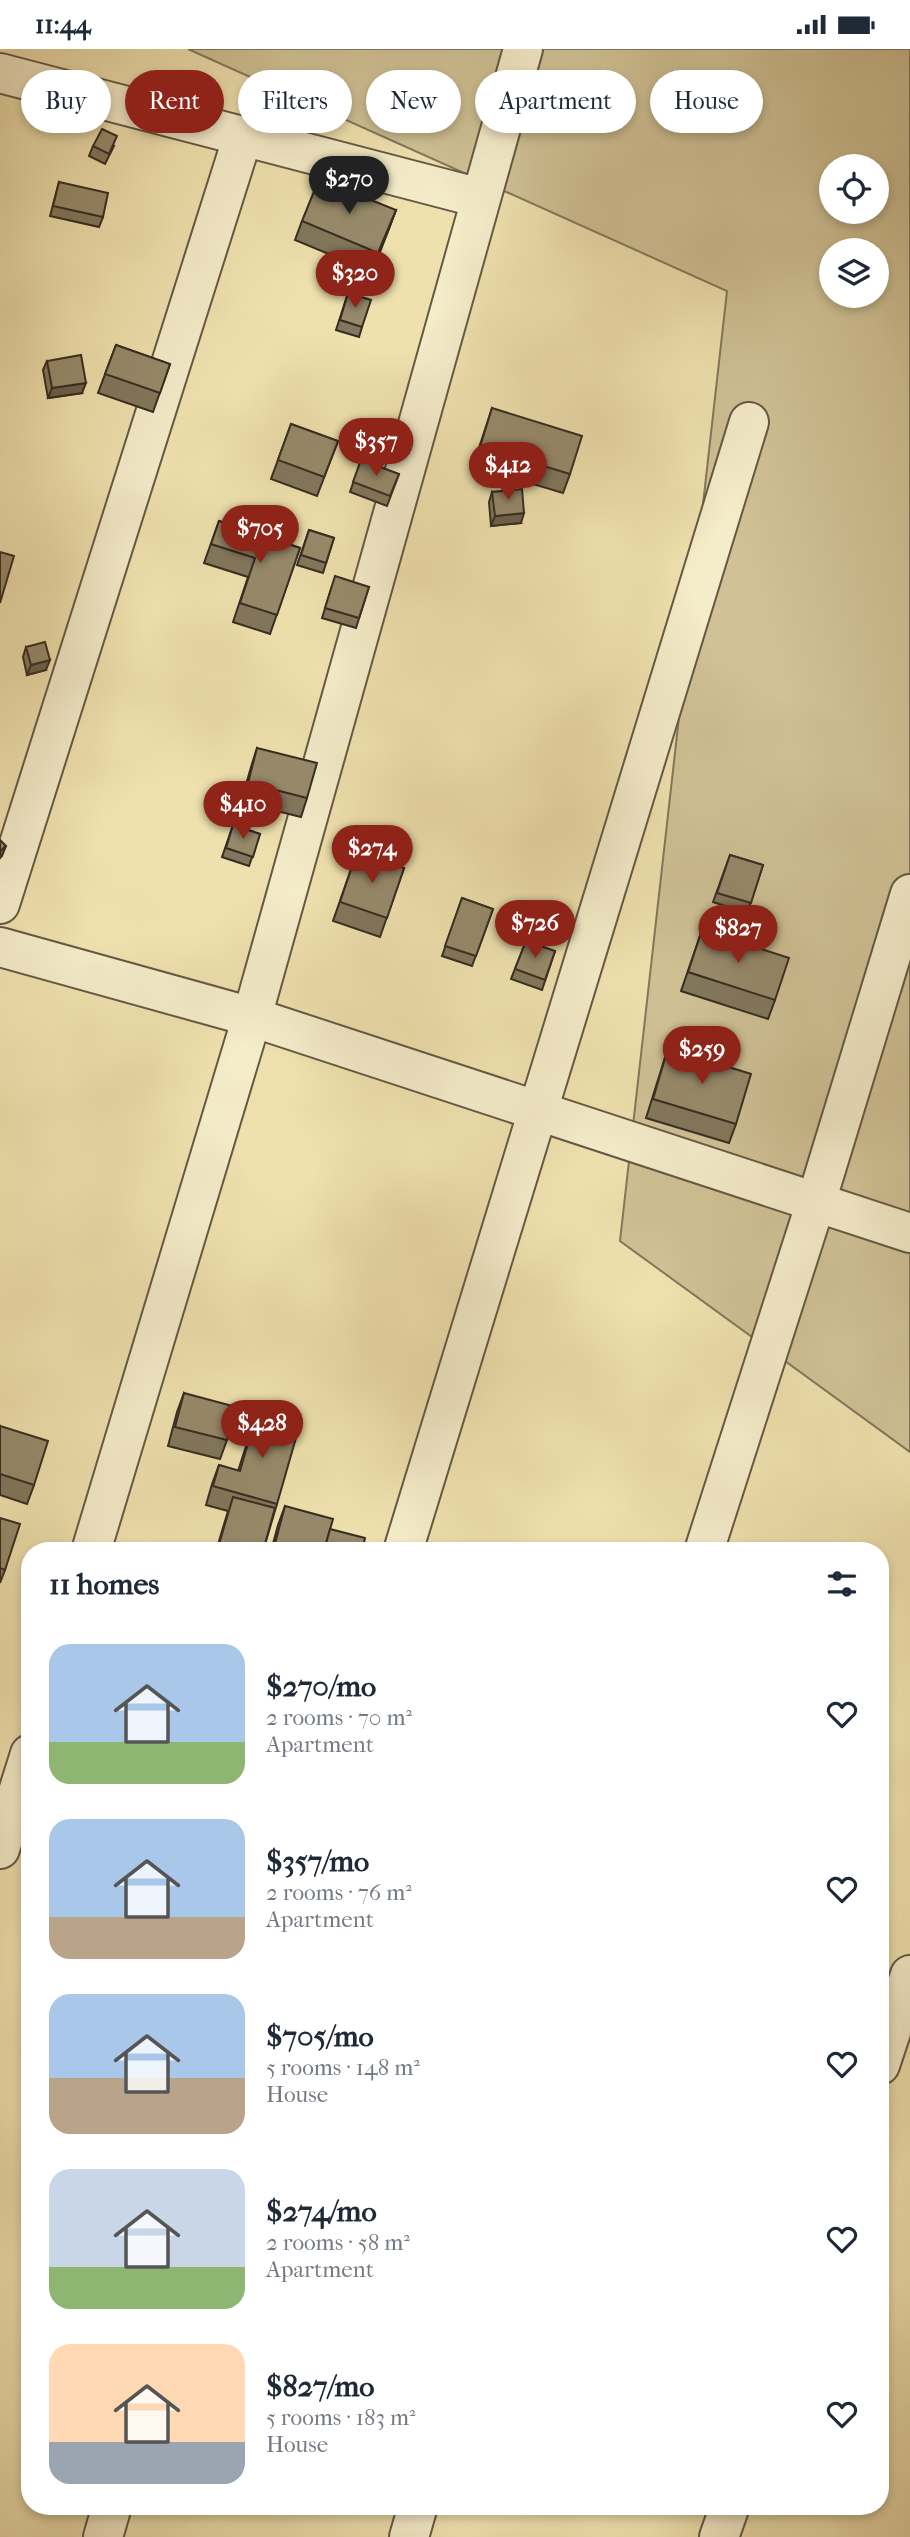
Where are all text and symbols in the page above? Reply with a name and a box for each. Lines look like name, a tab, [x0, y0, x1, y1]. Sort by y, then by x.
text: 11:44	[35, 9, 91, 40]
chip: Buy	[21, 70, 111, 133]
chip: Rent	[125, 70, 224, 133]
chip: Filters	[238, 70, 352, 133]
chip: New	[366, 70, 461, 133]
chip: Apartment	[475, 70, 636, 133]
chip: House	[650, 70, 763, 133]
map controls	[819, 154, 889, 308]
button: locate	[819, 154, 889, 224]
pin: $270	[308, 157, 390, 216]
text: $270	[325, 165, 373, 192]
button: layers	[819, 238, 889, 308]
pin: $320	[314, 251, 396, 310]
text: $320	[332, 259, 378, 286]
pin: $357	[335, 419, 417, 478]
text: $357	[354, 427, 398, 454]
pin: $412	[467, 442, 549, 502]
text: $412	[485, 451, 531, 478]
pin: $705	[219, 505, 301, 565]
text: $705	[237, 514, 283, 541]
pin: $410	[202, 781, 284, 841]
text: $410	[220, 790, 267, 817]
pin: $274	[331, 825, 413, 885]
text: $274	[348, 834, 396, 861]
pin: $726	[494, 901, 576, 960]
pin: $827	[697, 905, 779, 965]
text: $726	[511, 909, 559, 936]
text: $827	[714, 914, 762, 941]
pin: $259	[661, 1027, 743, 1086]
text: $259	[679, 1035, 725, 1062]
pin: $428	[221, 1401, 303, 1460]
text: $428	[237, 1409, 287, 1436]
icon: filters	[823, 1565, 861, 1603]
text: 11 homes	[49, 1567, 159, 1602]
text: $270/mo	[266, 1669, 376, 1704]
icon: home	[105, 1672, 189, 1756]
icon: heart	[823, 1695, 861, 1733]
text: 2 rooms · 70 m²	[266, 1704, 412, 1731]
text: Apartment	[266, 1731, 374, 1758]
text: $357/mo	[266, 1844, 369, 1879]
icon: home	[105, 1847, 189, 1931]
icon: heart	[823, 1870, 861, 1908]
text: 2 rooms · 76 m²	[266, 1879, 412, 1906]
text: Apartment	[266, 1906, 374, 1933]
text: $705/mo	[266, 2019, 374, 2054]
icon: home	[105, 2022, 189, 2106]
icon: heart	[823, 2045, 861, 2083]
text: 5 rooms · 148 m²	[266, 2054, 420, 2081]
text: House	[266, 2081, 328, 2108]
text: $274/mo	[266, 2194, 377, 2229]
icon: home	[105, 2197, 189, 2281]
icon: heart	[823, 2220, 861, 2258]
text: 2 rooms · 58 m²	[266, 2229, 410, 2256]
text: Apartment	[266, 2256, 374, 2283]
text: $827/mo	[266, 2369, 375, 2404]
icon: home	[105, 2372, 189, 2456]
icon: heart	[823, 2395, 861, 2433]
text: 5 rooms · 183 m²	[266, 2404, 416, 2431]
text: House	[266, 2431, 328, 2458]

